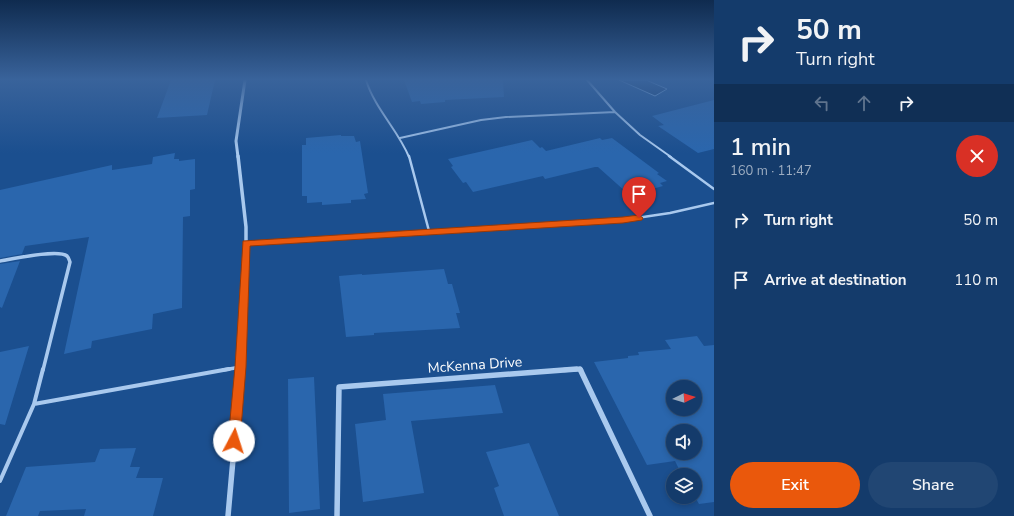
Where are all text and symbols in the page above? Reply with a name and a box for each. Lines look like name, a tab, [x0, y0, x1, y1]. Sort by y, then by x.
text: 50 m	[796, 11, 862, 49]
icon: right	[730, 16, 782, 68]
text: Turn right	[796, 47, 875, 71]
icon: left	[811, 92, 833, 114]
icon: ahead	[853, 92, 875, 114]
icon: right	[895, 92, 917, 114]
text: 1 min	[730, 131, 791, 163]
button: close	[956, 135, 998, 177]
text: 160 m · 11:47	[730, 162, 812, 180]
pin	[622, 177, 656, 218]
icon: arrive	[628, 183, 650, 205]
icon: right	[730, 209, 752, 231]
text: Turn right	[764, 210, 833, 230]
text: 50 m	[963, 210, 998, 230]
icon: arrive	[730, 269, 752, 291]
text: Arrive at destination	[764, 270, 907, 290]
text: 110 m	[954, 270, 998, 290]
street label: McKenna Drive	[427, 352, 523, 378]
north arrow	[666, 380, 702, 416]
map controls	[666, 380, 702, 504]
position arrow	[213, 420, 255, 462]
button: sound	[666, 424, 702, 460]
button: Exit	[730, 462, 860, 508]
button: Share	[868, 462, 998, 508]
button: layers	[666, 468, 702, 504]

